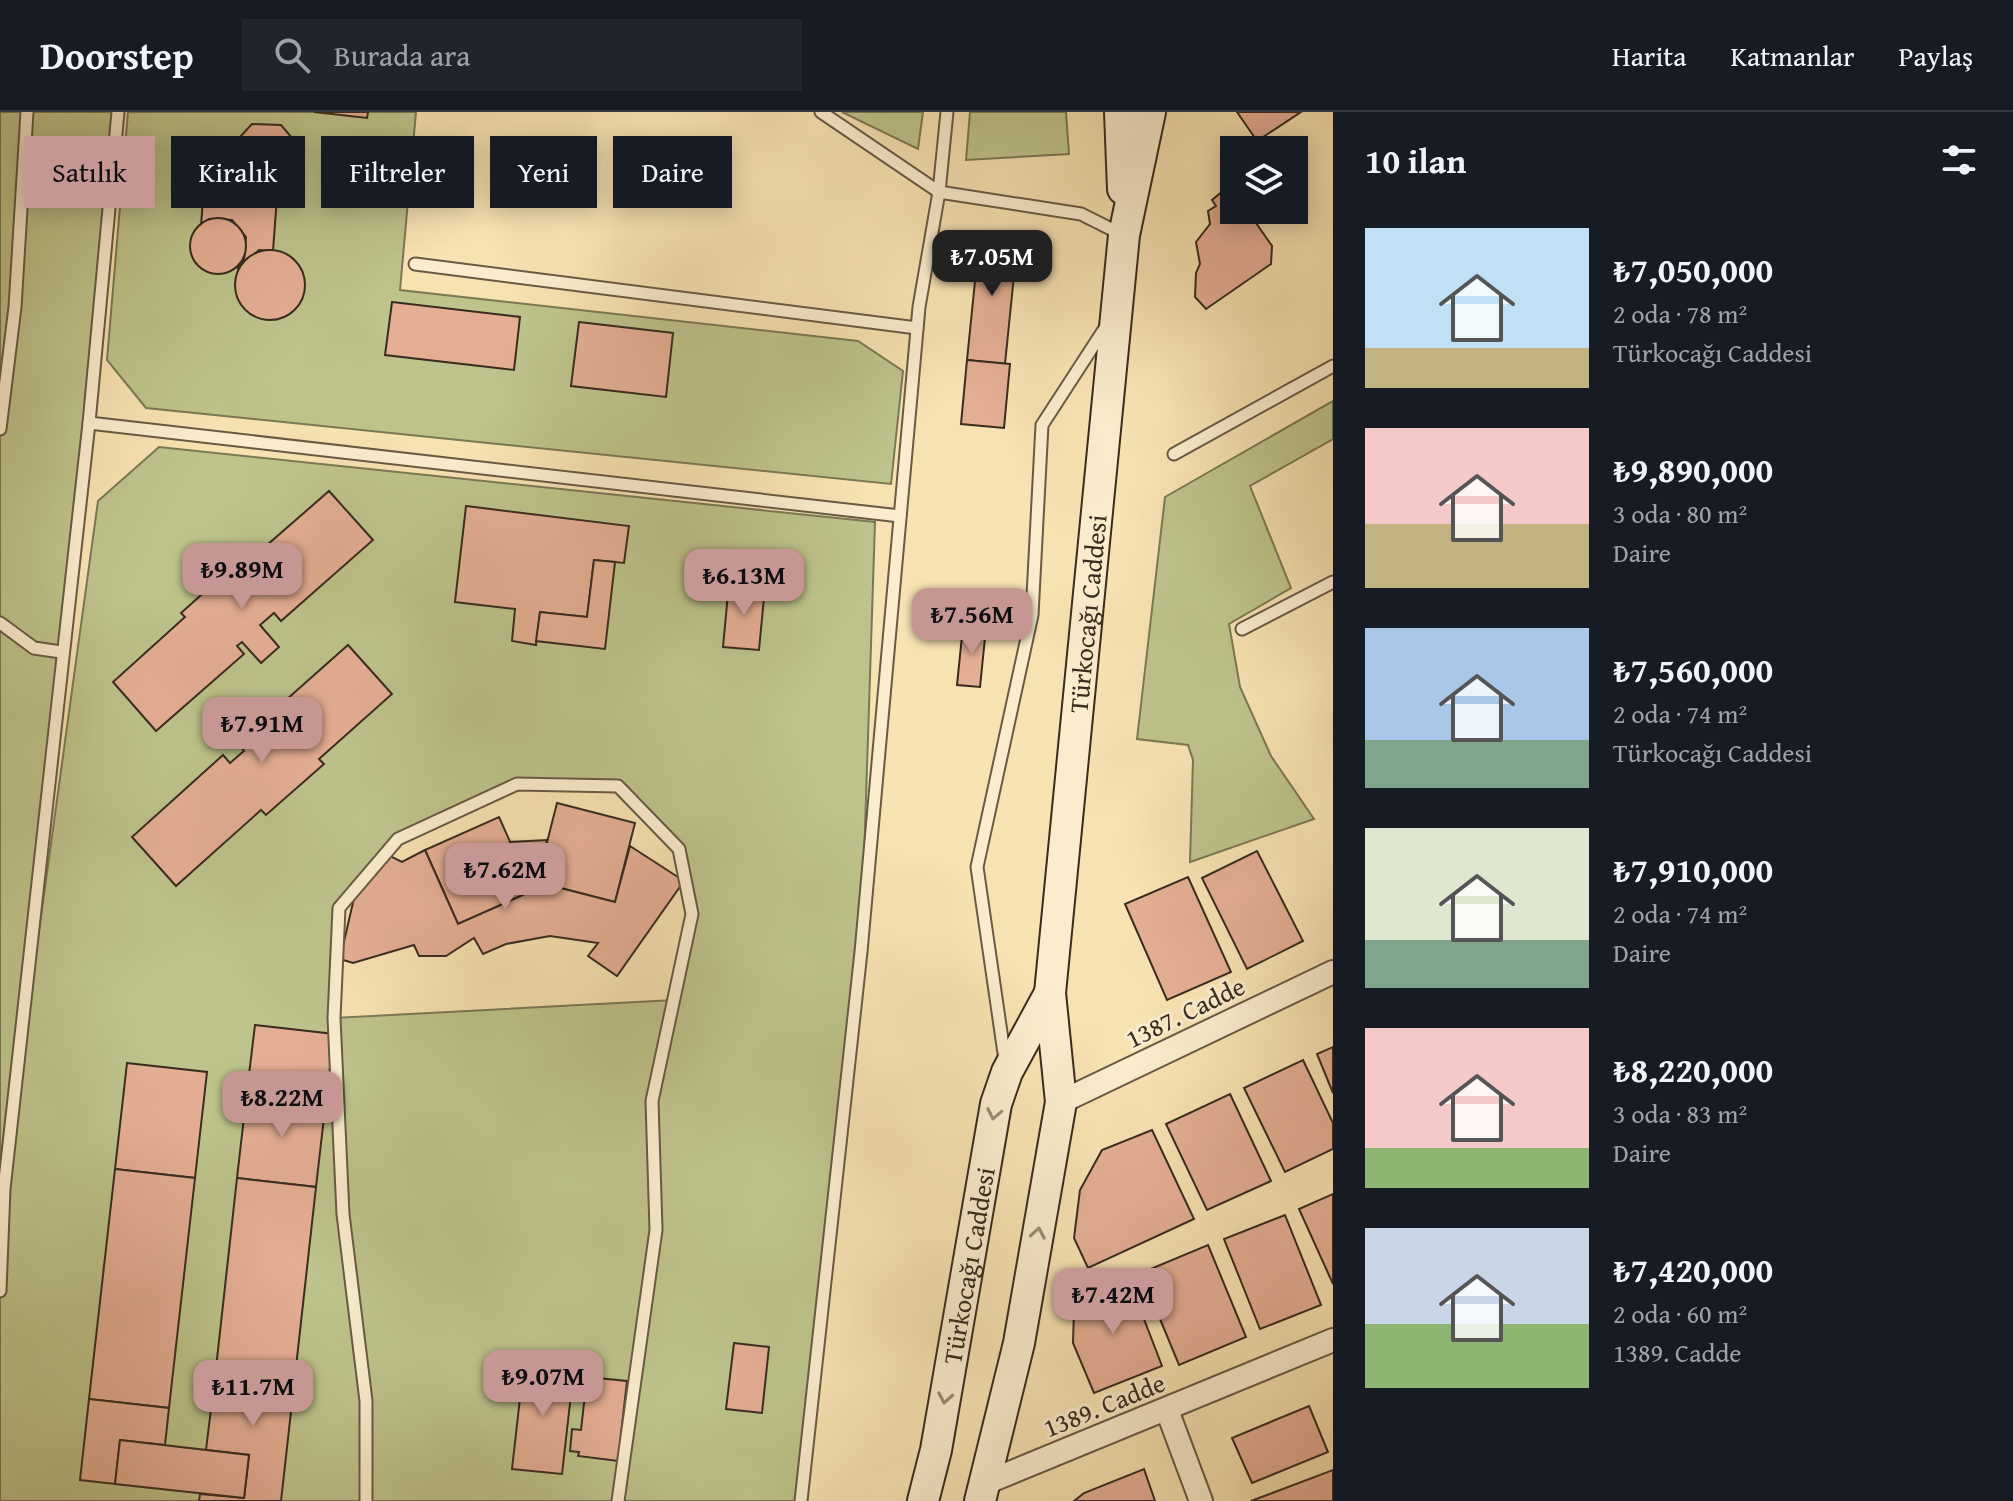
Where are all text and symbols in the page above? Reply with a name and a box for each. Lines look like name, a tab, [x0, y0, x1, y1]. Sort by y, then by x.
search box	[242, 19, 802, 91]
text: Doorstep	[40, 27, 194, 83]
icon: search	[270, 33, 314, 77]
text: Burada ara	[334, 33, 470, 77]
text: Harita	[1612, 35, 1686, 76]
text: Katmanlar	[1730, 35, 1855, 76]
text: Paylaş	[1899, 35, 1973, 76]
chip: Satılık	[24, 136, 155, 208]
chip: Kiralık	[171, 136, 305, 208]
chip: Filtreler	[321, 136, 474, 208]
chip: Yeni	[490, 136, 597, 208]
chip: Daire	[613, 136, 732, 208]
map controls	[1220, 136, 1308, 224]
button: layers	[1220, 136, 1308, 224]
text: 10 ilan	[1365, 136, 1466, 185]
icon: filters	[1937, 138, 1981, 182]
pin: ₺7.05M	[927, 230, 1057, 298]
text: ₺7.05M	[950, 236, 1034, 275]
text: ₺7,050,000	[1613, 245, 1773, 294]
icon: home	[1429, 260, 1525, 356]
text: 2 oda · 78 m²	[1613, 294, 1747, 333]
text: Türkocağı Caddesi	[1613, 333, 1812, 372]
text: ₺9,890,000	[1613, 445, 1773, 494]
icon: home	[1429, 460, 1525, 556]
text: 3 oda · 80 m²	[1613, 494, 1747, 533]
street label: Türkocağı Caddesi	[1058, 513, 1116, 715]
text: Daire	[1613, 533, 1671, 572]
pin: ₺9.89M	[177, 543, 307, 611]
text: ₺9.89M	[200, 549, 284, 588]
pin: ₺6.13M	[679, 549, 809, 617]
text: ₺6.13M	[702, 555, 786, 594]
pin: ₺7.56M	[907, 588, 1037, 656]
text: ₺7.56M	[930, 594, 1014, 633]
text: ₺7,560,000	[1613, 645, 1773, 694]
icon: home	[1429, 660, 1525, 756]
text: 2 oda · 74 m²	[1613, 694, 1747, 733]
pin: ₺7.91M	[197, 697, 327, 765]
text: ₺7.91M	[220, 703, 304, 742]
text: Türkocağı Caddesi	[1613, 733, 1812, 772]
pin: ₺7.62M	[440, 843, 570, 911]
text: ₺7,910,000	[1613, 845, 1773, 894]
text: ₺7.62M	[463, 849, 547, 888]
icon: home	[1429, 860, 1525, 956]
text: 2 oda · 74 m²	[1613, 894, 1747, 933]
text: Daire	[1613, 933, 1671, 972]
street label: 1387. Cadde	[1119, 966, 1251, 1058]
text: ₺8,220,000	[1613, 1045, 1773, 1094]
icon: home	[1429, 1060, 1525, 1156]
pin: ₺8.22M	[217, 1071, 347, 1139]
text: ₺8.22M	[240, 1077, 324, 1116]
text: 3 oda · 83 m²	[1613, 1094, 1747, 1133]
one-way arrow	[986, 1107, 1003, 1121]
text: Daire	[1613, 1133, 1671, 1172]
street label: Türkocağı Caddesi	[932, 1164, 1004, 1367]
one-way arrow	[1028, 1226, 1045, 1240]
text: ₺7,420,000	[1613, 1245, 1773, 1294]
icon: home	[1429, 1260, 1525, 1356]
pin: ₺7.42M	[1048, 1268, 1178, 1336]
text: ₺7.42M	[1071, 1274, 1155, 1313]
text: 2 oda · 60 m²	[1613, 1294, 1747, 1333]
text: 1389. Cadde	[1613, 1333, 1741, 1372]
pin: ₺9.07M	[478, 1350, 608, 1418]
text: ₺9.07M	[501, 1356, 585, 1395]
pin: ₺11.7M	[188, 1360, 318, 1428]
street label: 1389. Cadde	[1037, 1363, 1171, 1447]
text: ₺11.7M	[211, 1366, 295, 1405]
one-way arrow	[937, 1391, 954, 1405]

